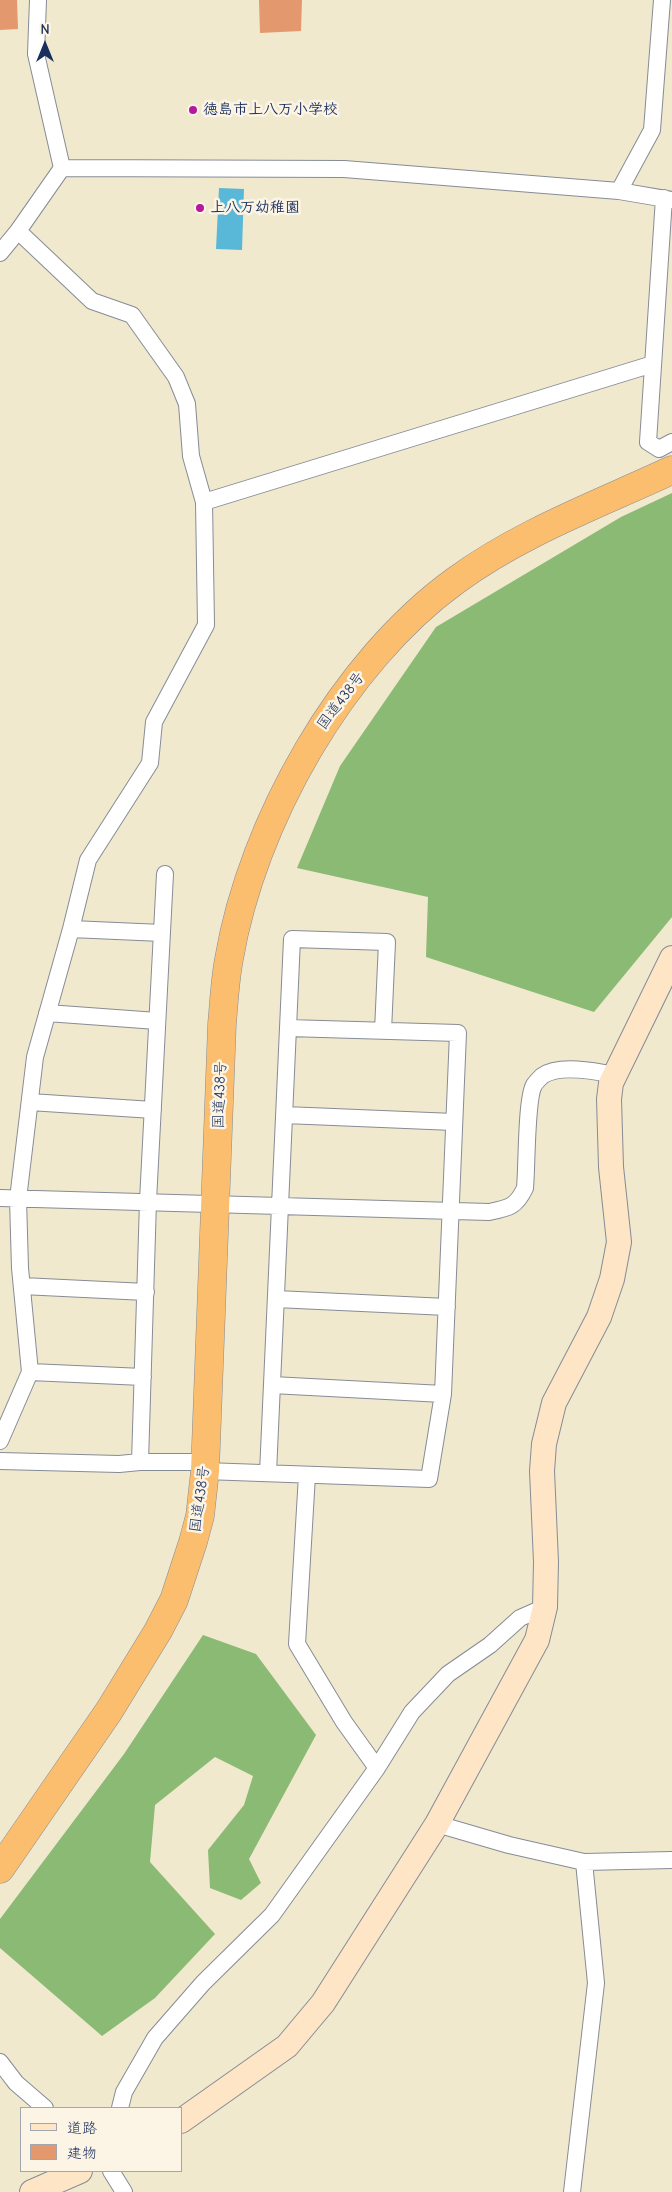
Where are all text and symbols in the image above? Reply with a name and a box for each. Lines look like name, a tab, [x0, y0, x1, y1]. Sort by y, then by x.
north arrow	[20, 20, 70, 70]
text: N	[40, 21, 50, 38]
place label: 徳島市上八万小学校	[203, 101, 338, 119]
marker: 徳島市上八万小学校	[187, 104, 199, 116]
place label: 上八万幼稚園	[210, 199, 300, 217]
marker: 上八万幼稚園	[194, 202, 206, 214]
street label: 国道438号	[313, 669, 369, 733]
street label: 国道438号	[210, 1061, 230, 1129]
street label: 国道438号	[186, 1464, 214, 1534]
legend	[20, 2107, 182, 2172]
text: 道路	[67, 2119, 97, 2137]
text: 建物	[67, 2144, 97, 2162]

